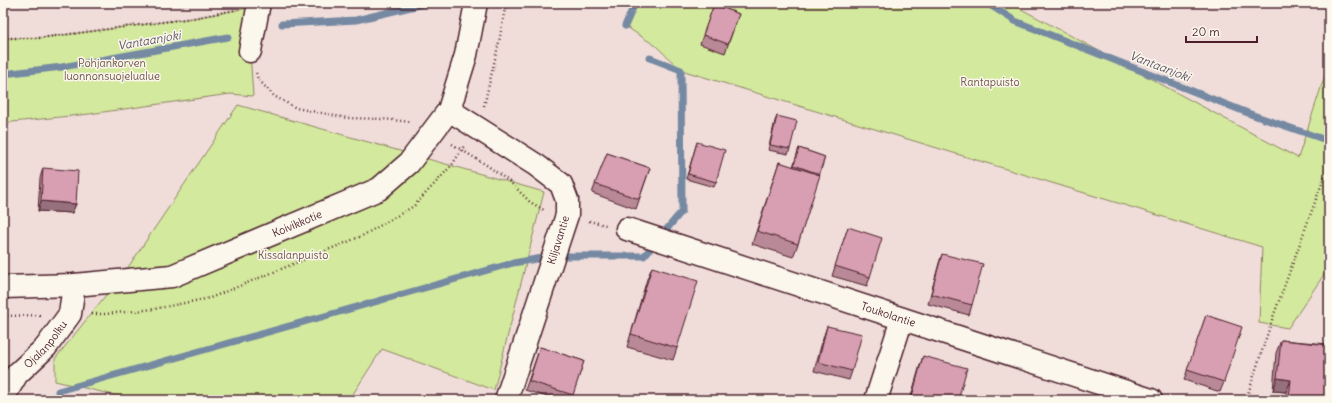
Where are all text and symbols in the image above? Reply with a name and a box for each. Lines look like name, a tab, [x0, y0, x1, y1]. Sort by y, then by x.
scale bar	[1186, 18, 1257, 44]
text: 20 m	[1192, 24, 1220, 39]
water label: Vantaanjoki	[116, 27, 183, 53]
water label: Vantaanjoki	[1128, 48, 1194, 85]
park label: Pohjankorven luonnonsuojelualue	[64, 56, 160, 83]
park label: Rantapuisto	[960, 75, 1020, 89]
street label: Koivikkotie	[270, 207, 324, 240]
street label: Kiljavantie	[544, 214, 572, 266]
park label: Kissalanpuisto	[258, 248, 328, 262]
street label: Toukolantie	[859, 299, 918, 330]
street label: Ojalanpolku	[21, 317, 70, 371]

